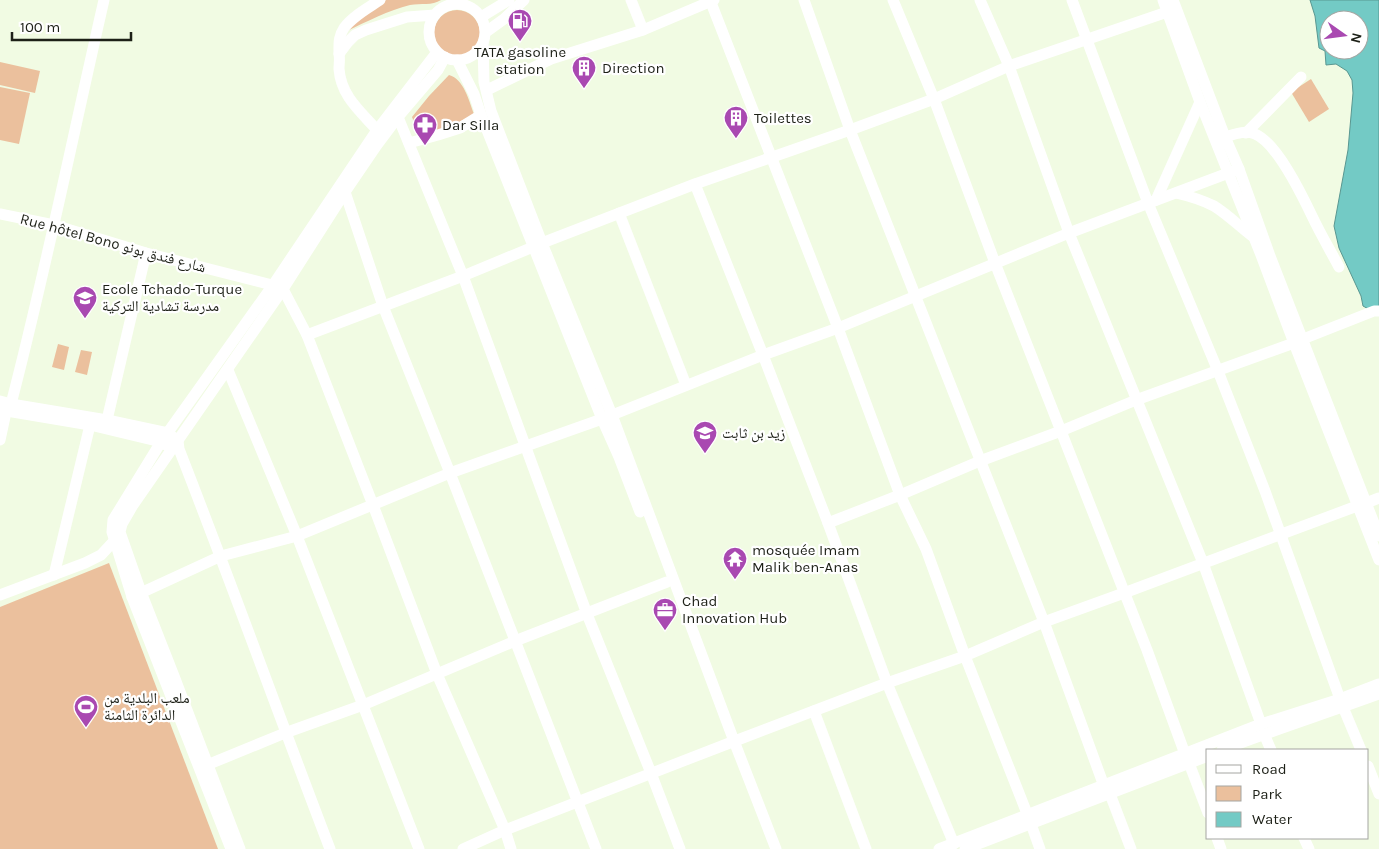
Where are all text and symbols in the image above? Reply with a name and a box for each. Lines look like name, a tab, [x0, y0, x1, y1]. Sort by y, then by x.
fuel station icon: TATA gasoline station	[507, 8, 533, 42]
scale bar	[12, 10, 131, 42]
north arrow	[1319, 10, 1369, 60]
text: 100 m	[20, 18, 60, 36]
text: N	[1347, 31, 1366, 45]
place label: TATA gasoline station	[474, 43, 566, 78]
building icon: Direction	[571, 55, 597, 89]
place label: Direction	[602, 59, 665, 77]
building icon: Toilettes	[723, 105, 749, 139]
place label: Toilettes	[754, 109, 812, 127]
pharmacy icon: Dar Silla	[412, 112, 438, 146]
place label: Dar Silla	[442, 116, 499, 134]
street label: Rue hôtel Bono شارع فندق بونو	[18, 210, 208, 277]
place label: Ecole Tchado-Turque مدرسة تشادية التركية	[102, 280, 242, 315]
school or university icon: Ecole Tchado-Turque مدرسة تشادية التركية	[72, 285, 98, 319]
school or university icon: زيد بن ثابت	[692, 420, 718, 454]
place label: زيد بن ثابت	[722, 424, 786, 443]
place label: mosquée Imam Malik ben-Anas	[752, 541, 859, 576]
temple icon: mosquée Imam Malik ben-Anas	[722, 546, 748, 580]
place label: Chad Innovation Hub	[682, 592, 787, 627]
office icon: Chad Innovation Hub	[652, 597, 678, 631]
place label: ملعب البلدية من الدائرة الثامنة	[104, 689, 190, 724]
sports icon: ملعب البلدية من الدائرة الثامنة	[73, 694, 99, 728]
legend	[1206, 749, 1369, 839]
text: Road	[1252, 760, 1287, 778]
text: Park	[1252, 785, 1282, 803]
text: Water	[1252, 810, 1293, 828]

